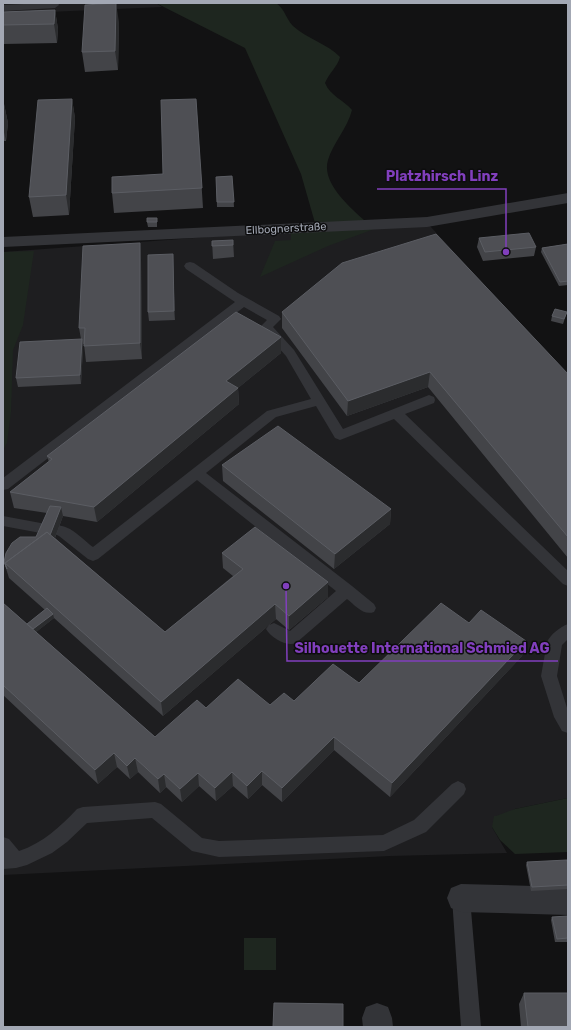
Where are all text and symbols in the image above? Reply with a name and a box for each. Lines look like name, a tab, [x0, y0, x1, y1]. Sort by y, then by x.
callout: Platzhirsch Linz	[377, 163, 506, 189]
text: Platzhirsch Linz	[386, 168, 499, 185]
street label: Ellbognerstraße	[245, 220, 327, 237]
callout: Silhouette International Schmied AG	[287, 635, 558, 661]
text: Silhouette International Schmied AG	[295, 640, 549, 657]

